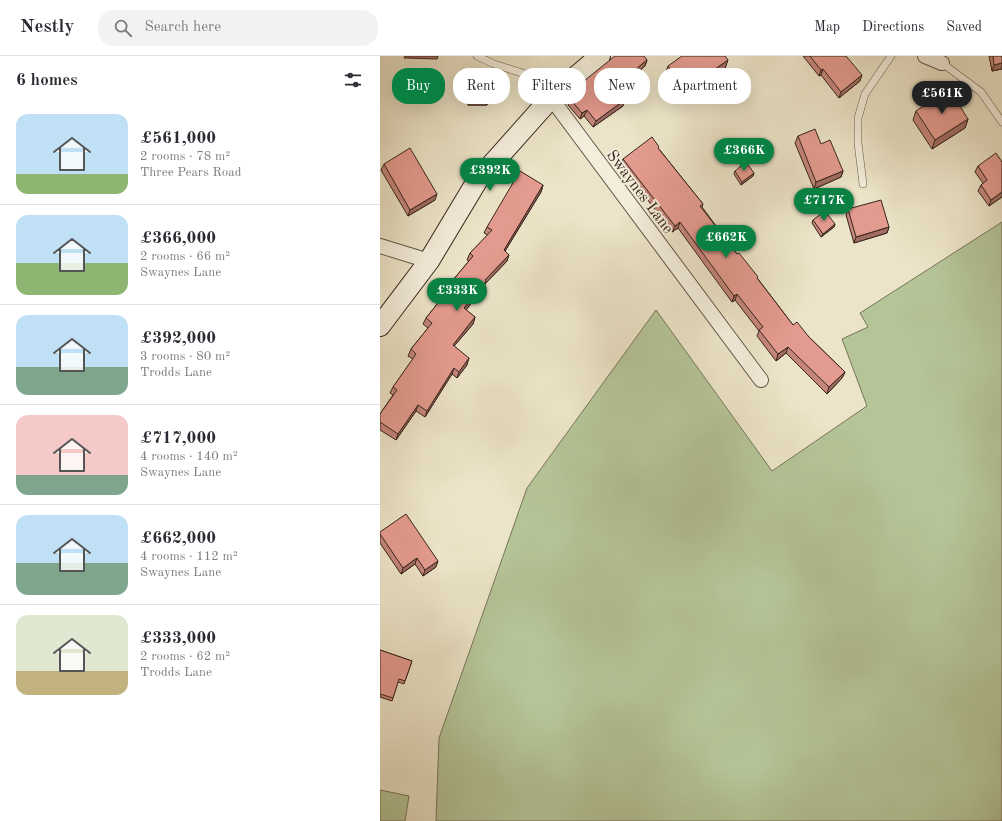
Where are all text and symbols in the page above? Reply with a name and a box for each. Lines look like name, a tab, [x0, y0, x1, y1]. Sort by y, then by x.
search box	[98, 10, 378, 46]
icon: search	[112, 17, 134, 39]
text: Nestly	[20, 18, 74, 37]
text: Search here	[144, 20, 221, 35]
text: Map	[814, 20, 840, 34]
text: Directions	[862, 20, 924, 34]
text: Saved	[946, 20, 982, 34]
chip: Buy	[392, 68, 445, 104]
chip: Rent	[453, 68, 510, 104]
chip: Filters	[518, 68, 586, 104]
chip: New	[594, 68, 650, 104]
chip: Apartment	[658, 68, 751, 104]
icon: filters	[342, 69, 364, 91]
text: 6 homes	[16, 72, 78, 89]
pin: £561K	[914, 81, 970, 115]
text: £561K	[921, 87, 963, 100]
icon: home	[48, 130, 96, 178]
text: £561,000	[140, 130, 216, 147]
pin: £366K	[716, 138, 772, 172]
text: £366K	[723, 144, 765, 157]
street label: Swaynes Lane	[603, 147, 676, 237]
text: 2 rooms · 78 m²	[140, 150, 230, 163]
pin: £392K	[462, 158, 518, 192]
text: £392K	[469, 164, 511, 177]
text: Three Pears Road	[140, 166, 241, 179]
pin: £717K	[796, 188, 852, 222]
text: £717K	[803, 194, 845, 207]
pin: £662K	[698, 225, 754, 259]
text: £366,000	[140, 230, 216, 247]
icon: home	[48, 231, 96, 279]
text: £662K	[705, 231, 747, 244]
text: 2 rooms · 66 m²	[140, 250, 230, 263]
text: Swaynes Lane	[140, 266, 221, 279]
pin: £333K	[429, 278, 485, 312]
text: £333K	[436, 284, 478, 297]
text: £392,000	[140, 330, 216, 347]
icon: home	[48, 331, 96, 379]
text: 3 rooms · 80 m²	[140, 350, 230, 363]
text: Trodds Lane	[140, 366, 212, 379]
text: £717,000	[140, 430, 216, 447]
icon: home	[48, 431, 96, 479]
text: 4 rooms · 140 m²	[140, 450, 238, 463]
text: Swaynes Lane	[140, 466, 221, 479]
text: £662,000	[140, 530, 216, 547]
icon: home	[48, 531, 96, 579]
text: 4 rooms · 112 m²	[140, 550, 238, 563]
text: Swaynes Lane	[140, 566, 221, 579]
text: £333,000	[140, 630, 216, 647]
icon: home	[48, 631, 96, 679]
text: 2 rooms · 62 m²	[140, 650, 230, 663]
text: Trodds Lane	[140, 666, 212, 679]

